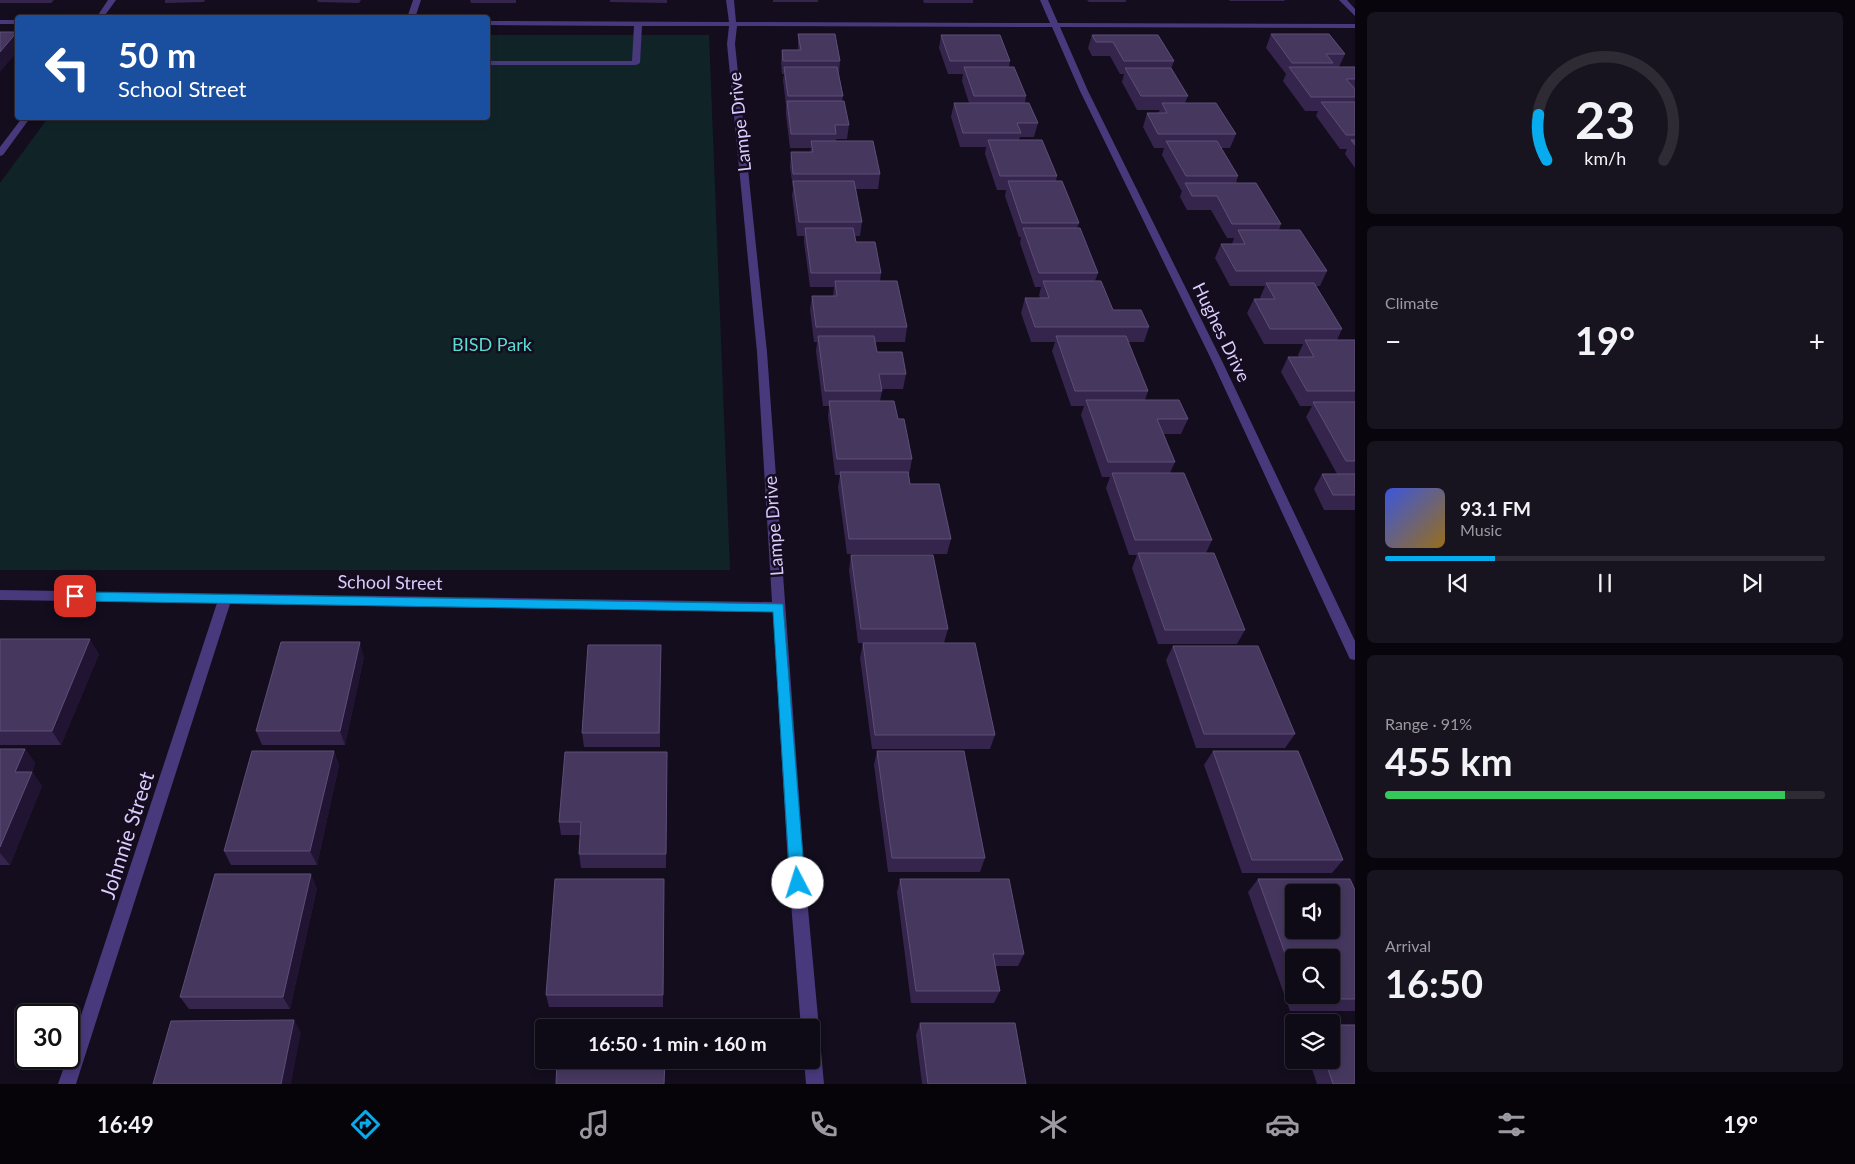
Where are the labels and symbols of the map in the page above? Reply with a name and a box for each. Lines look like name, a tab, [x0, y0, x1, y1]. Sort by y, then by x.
street label: Lampe Drive	[723, 71, 755, 173]
street label: Hughes Drive	[1188, 279, 1256, 385]
park label: BISD Park	[452, 333, 533, 355]
street label: Lampe Drive	[759, 475, 787, 577]
street label: School Street	[337, 570, 443, 594]
pin	[54, 575, 96, 617]
street label: Johnnie Street	[94, 768, 158, 902]
position arrow	[771, 856, 823, 908]
speed limit sign: 30	[15, 1004, 80, 1069]

